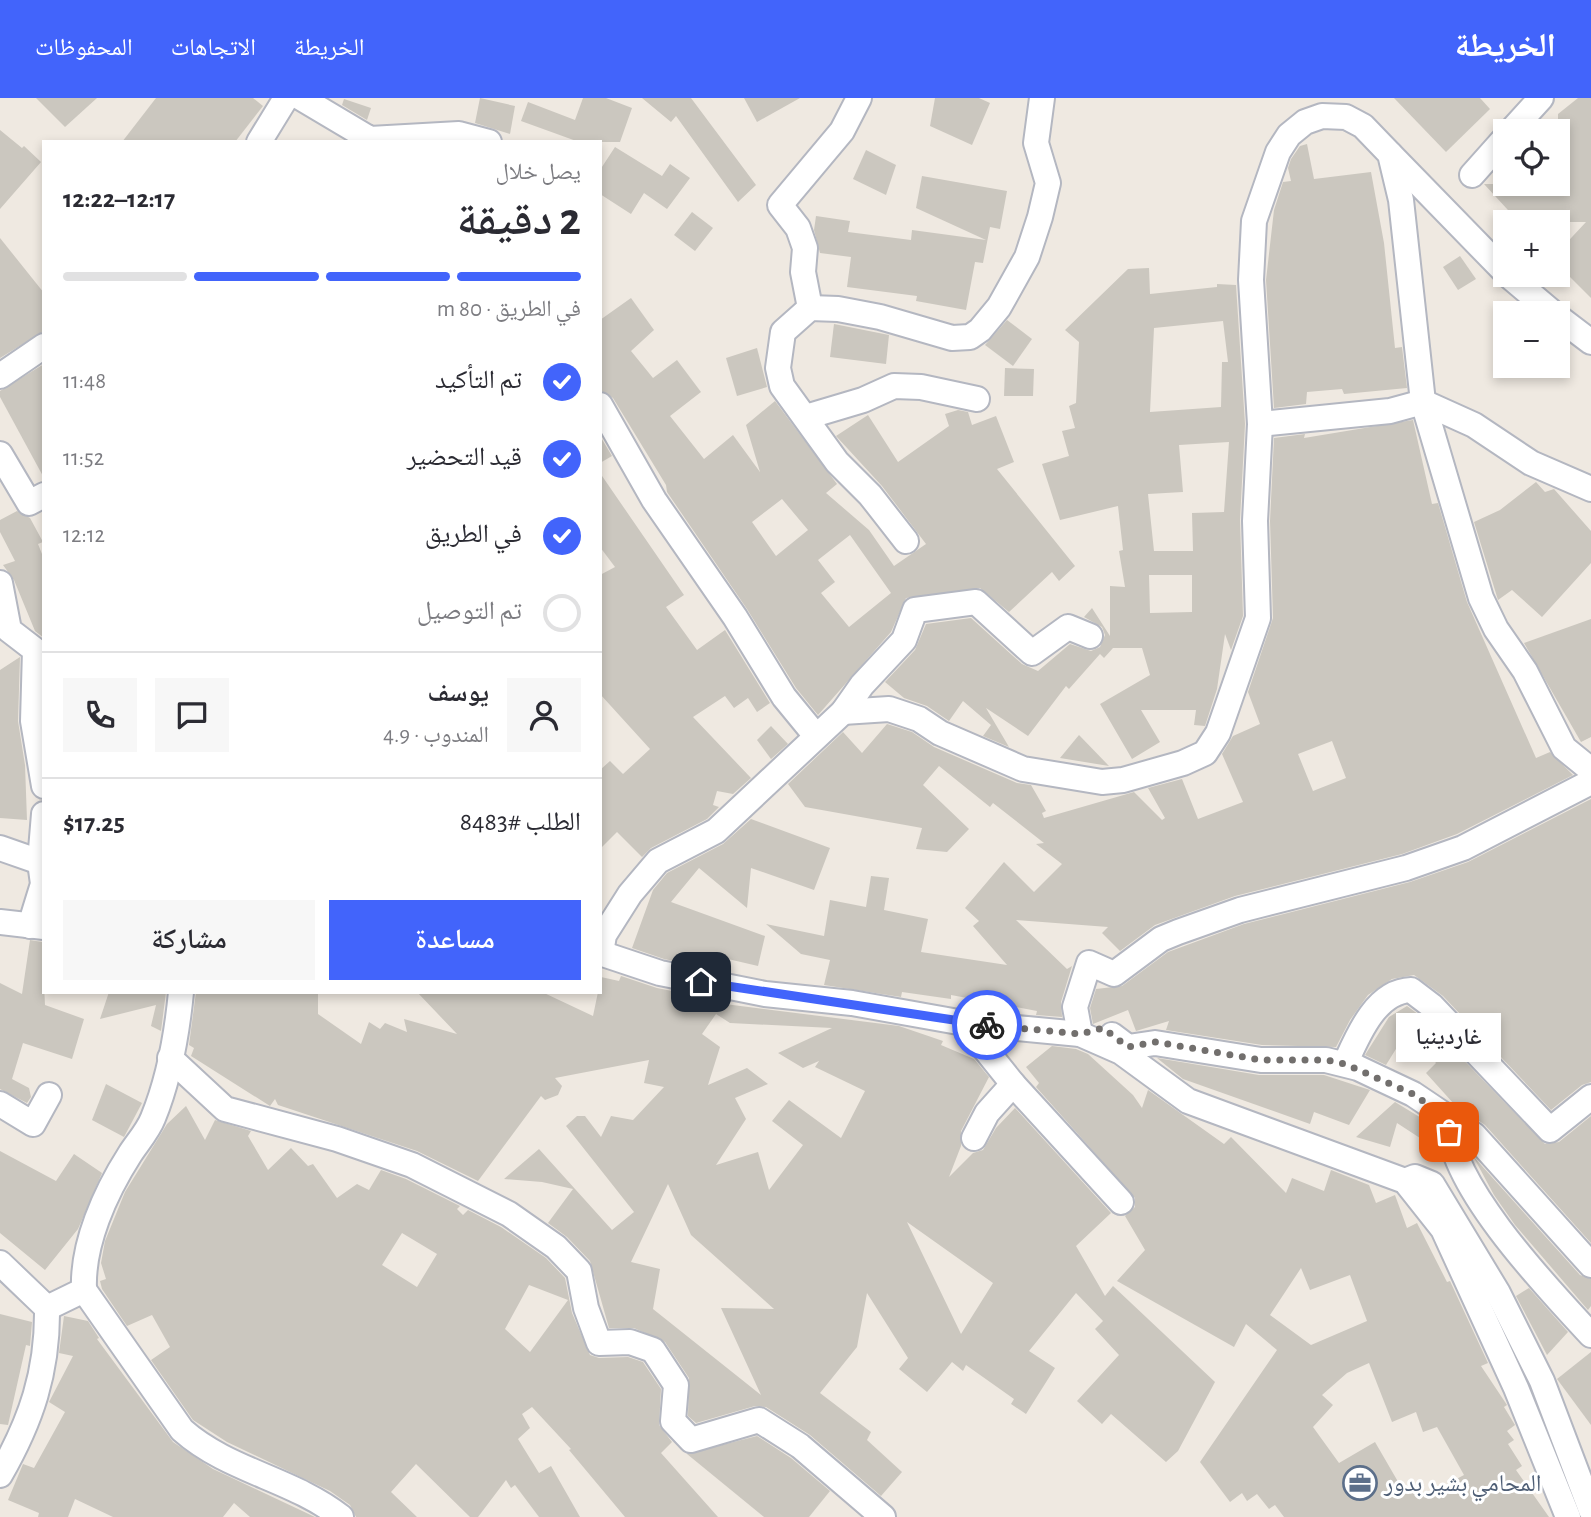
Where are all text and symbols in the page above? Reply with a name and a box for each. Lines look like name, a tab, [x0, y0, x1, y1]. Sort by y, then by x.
text: الخريطة	[1455, 30, 1556, 63]
text: المحفوظات	[35, 36, 133, 60]
text: الاتجاهات	[171, 36, 256, 60]
text: الخريطة	[294, 36, 365, 60]
map controls	[1493, 119, 1570, 378]
button: locate	[1493, 119, 1570, 196]
text: يصل خلال	[495, 161, 581, 184]
text: 12:17–12:22	[63, 186, 175, 212]
text: 2 دقيقة	[457, 197, 581, 243]
button: +	[1493, 210, 1570, 287]
text: في الطريق · 80 m	[437, 298, 581, 321]
button: −	[1493, 301, 1570, 378]
icon: check	[543, 363, 581, 401]
text: تم التأكيد	[435, 367, 522, 393]
text: 11:48	[63, 370, 106, 393]
icon: check	[543, 440, 581, 478]
text: قيد التحضير	[407, 444, 522, 470]
text: 11:52	[63, 447, 104, 470]
icon: check	[543, 517, 581, 555]
text: في الطريق	[425, 521, 522, 547]
text: 12:12	[63, 524, 105, 547]
text: تم التوصيل	[417, 598, 522, 624]
button: phone	[63, 678, 137, 752]
button: chat	[155, 678, 229, 752]
button: person	[507, 678, 581, 752]
text: يوسف	[428, 680, 489, 706]
text: المندوب · 4.9	[383, 724, 489, 747]
text: الطلب #8483	[460, 809, 581, 835]
text: $17.25	[63, 810, 125, 836]
button: مشاركة	[63, 900, 315, 980]
button: مساعدة	[329, 900, 581, 980]
pin	[671, 952, 731, 1012]
icon: home	[682, 963, 720, 1001]
courier	[952, 990, 1022, 1060]
icon: bike	[968, 1006, 1006, 1044]
callout: غاردينيا	[1396, 1013, 1502, 1062]
text: غاردينيا	[1416, 1026, 1481, 1049]
pin	[1419, 1102, 1479, 1162]
icon: bag	[1430, 1113, 1468, 1151]
office icon: المحامي بشير بدور	[1341, 1464, 1379, 1502]
place label: المحامي بشير بدور	[1383, 1472, 1541, 1502]

